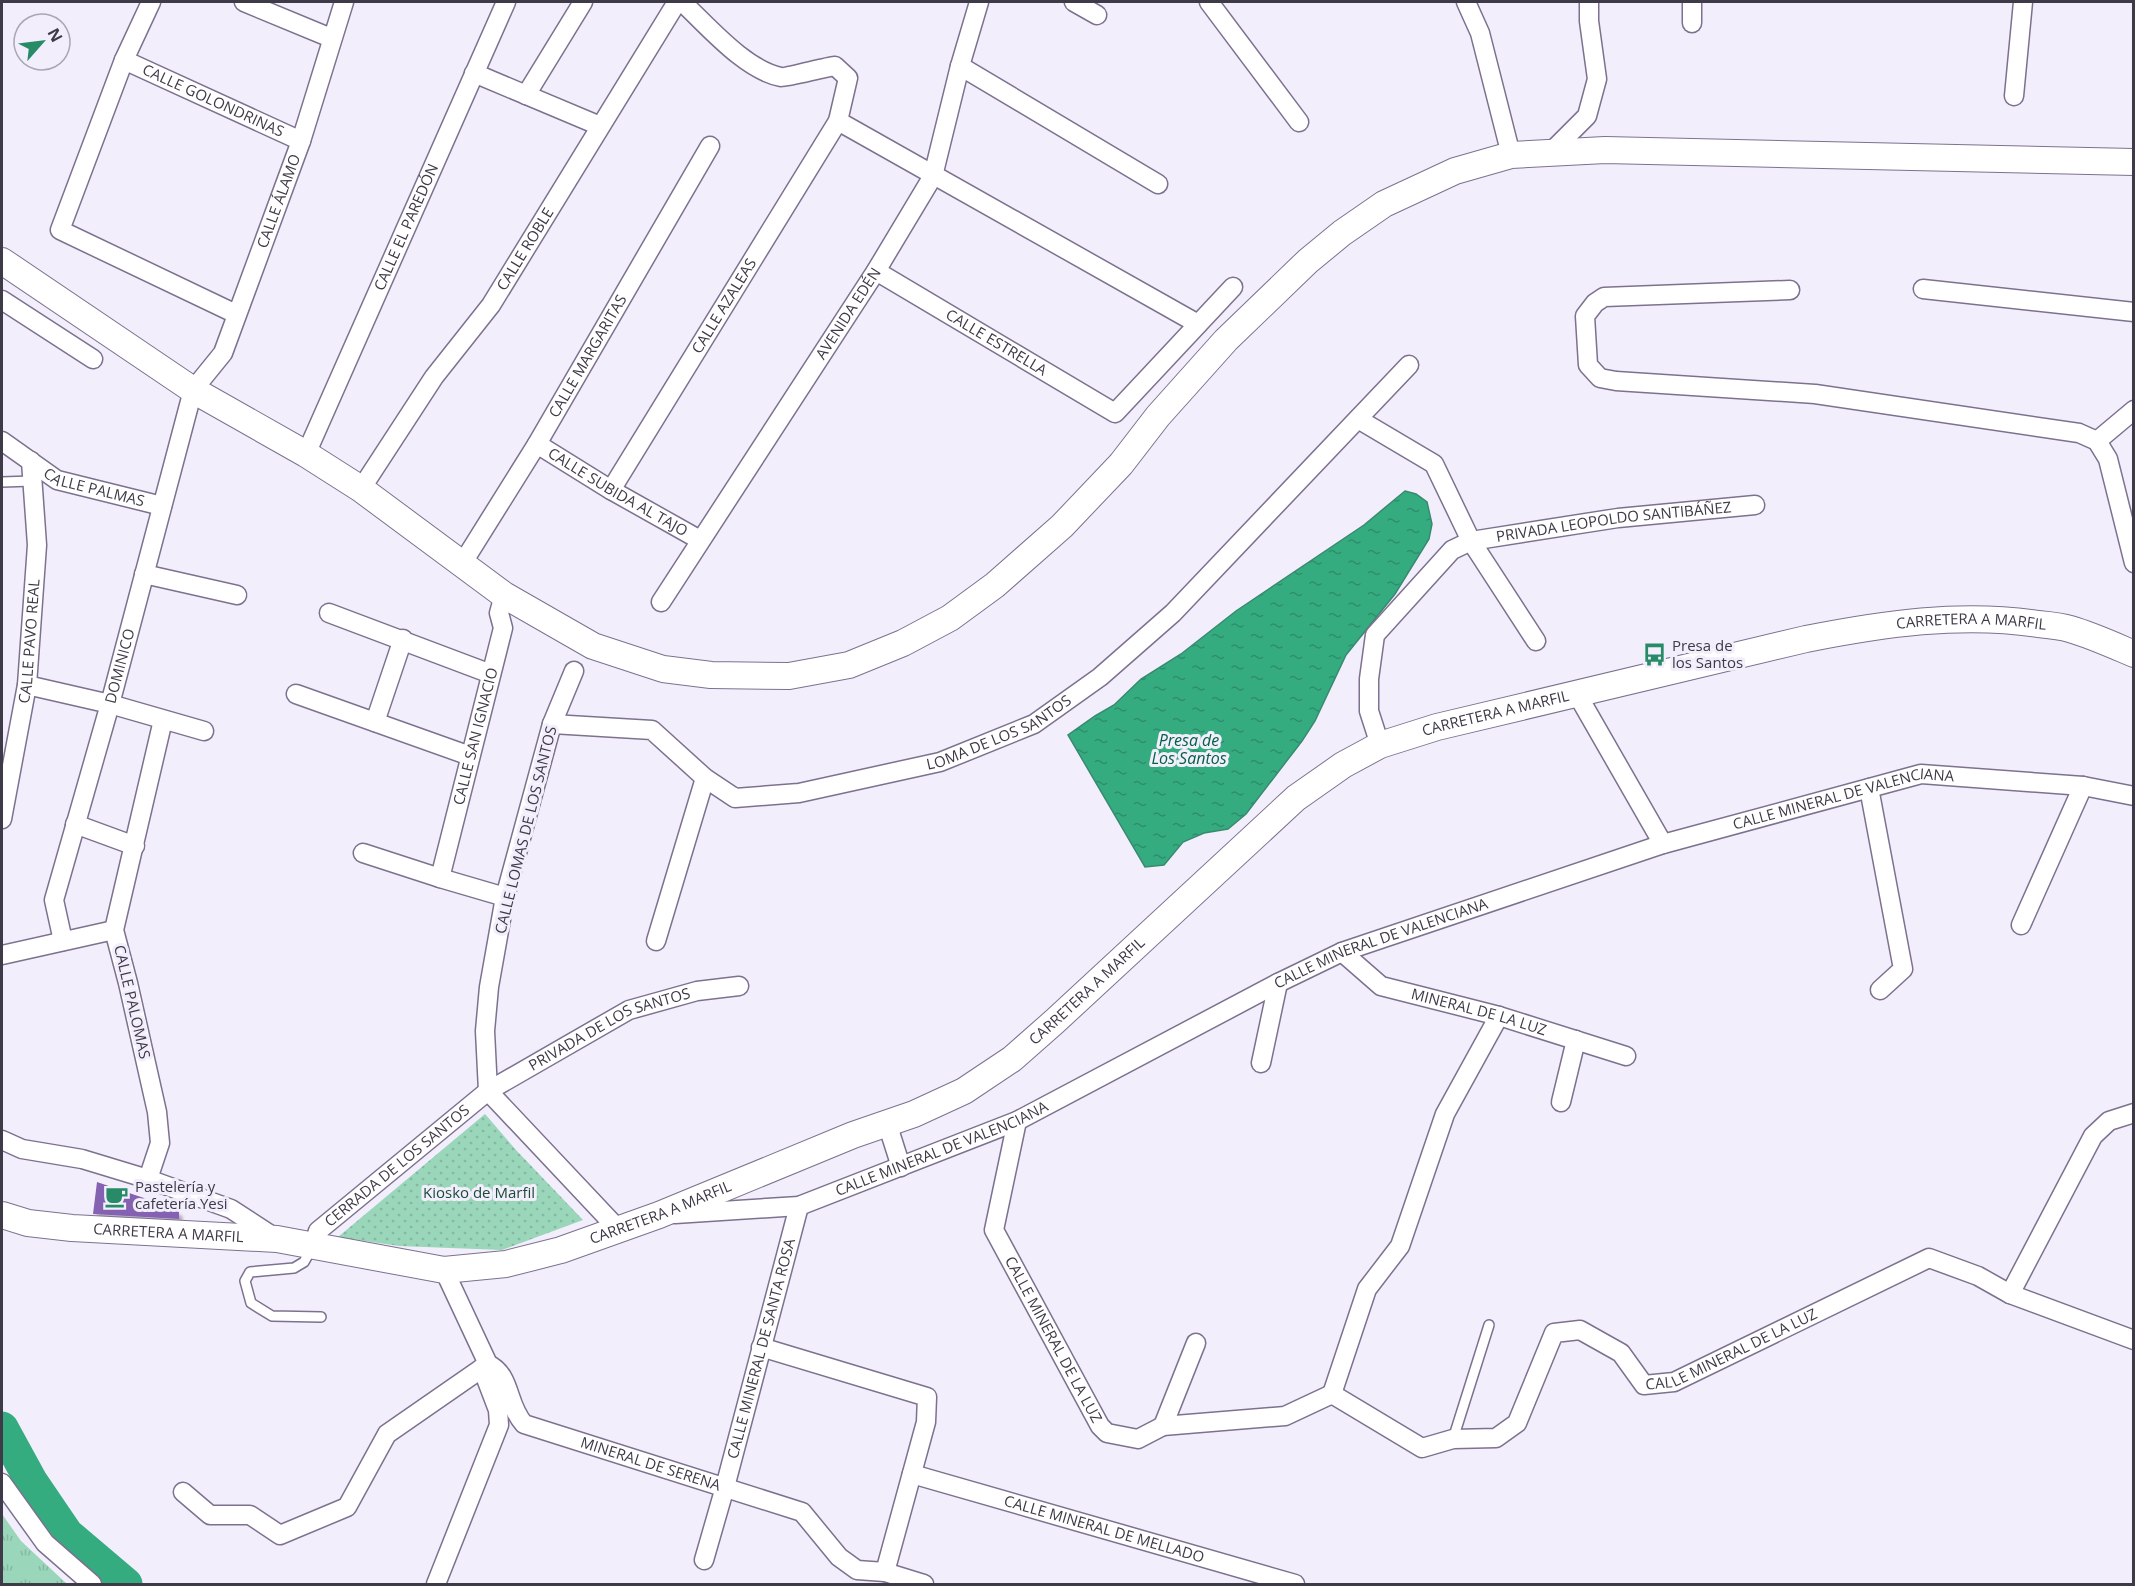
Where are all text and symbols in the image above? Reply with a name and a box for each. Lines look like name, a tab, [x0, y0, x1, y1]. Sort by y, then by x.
north arrow	[12, 12, 72, 72]
text: N	[42, 24, 68, 46]
street label: CALLE GOLONDRINAS	[139, 59, 288, 141]
street label: CALLE ÁLAMO	[251, 151, 304, 251]
street label: CALLE EL PAREDÓN	[369, 160, 442, 293]
street label: CALLE ROBLE	[491, 204, 557, 294]
street label: CALLE AZALEAS	[686, 254, 760, 357]
street label: AVENIDA EDÉN	[810, 263, 885, 363]
street label: CALLE MARGARITAS	[544, 291, 631, 421]
street label: CALLE ESTRELLA	[943, 304, 1052, 380]
street label: CALLE SUBIDA AL TAJO	[545, 442, 692, 540]
street label: CALLE PALMAS	[40, 463, 147, 510]
street label: PRIVADA LEOPOLDO SANTIBÁÑEZ	[1495, 496, 1732, 546]
street label: CALLE PAVO REAL	[13, 578, 44, 705]
street label: CARRETERA A MARFIL	[1895, 608, 2047, 634]
street label: DOMINICO	[100, 626, 139, 706]
place label: Presa de los Santos	[1672, 635, 1743, 672]
bus stop icon: Presa de los Santos	[1641, 642, 1667, 668]
street label: CALLE SAN IGNACIO	[448, 665, 502, 807]
street label: CARRETERA A MARFIL	[1419, 685, 1571, 740]
street label: LOMA DE LOS SANTOS	[924, 690, 1075, 774]
street label: CALLE LOMAS DE LOS SANTOS	[490, 724, 561, 936]
water label: Presa de Los Santos	[1151, 729, 1227, 769]
street label: CALLE MINERAL DE VALENCIANA	[1730, 763, 1956, 834]
street label: CALLE MINERAL DE VALENCIANA	[1270, 893, 1491, 993]
street label: CARRETERA A MARFIL	[1024, 932, 1149, 1049]
street label: CALLE PALOMAS	[110, 943, 156, 1061]
street label: PRIVADA DE LOS SANTOS	[525, 982, 692, 1075]
street label: MINERAL DE LA LUZ	[1409, 983, 1549, 1039]
street label: CALLE MINERAL DE VALENCIANA	[832, 1095, 1051, 1200]
street label: CERRADA DE LOS SANTOS	[320, 1099, 473, 1231]
street label: CARRETERA A MARFIL	[587, 1175, 734, 1248]
place label: Pastelería y cafetería Yesi	[135, 1176, 228, 1213]
park label: Kiosko de Marfil	[423, 1182, 535, 1202]
cafe icon: Pastelería y cafetería Yesi	[104, 1183, 130, 1209]
street label: CARRETERA A MARFIL	[93, 1218, 244, 1246]
street label: CALLE MINERAL DE SANTA ROSA	[722, 1236, 799, 1461]
street label: CALLE MINERAL DE LA LUZ	[1001, 1252, 1107, 1426]
street label: CALLE MINERAL DE LA LUZ	[1645, 1303, 1820, 1394]
street label: MINERAL DE SERENA	[578, 1432, 724, 1495]
street label: CALLE MINERAL DE MELLADO	[1002, 1490, 1207, 1566]

